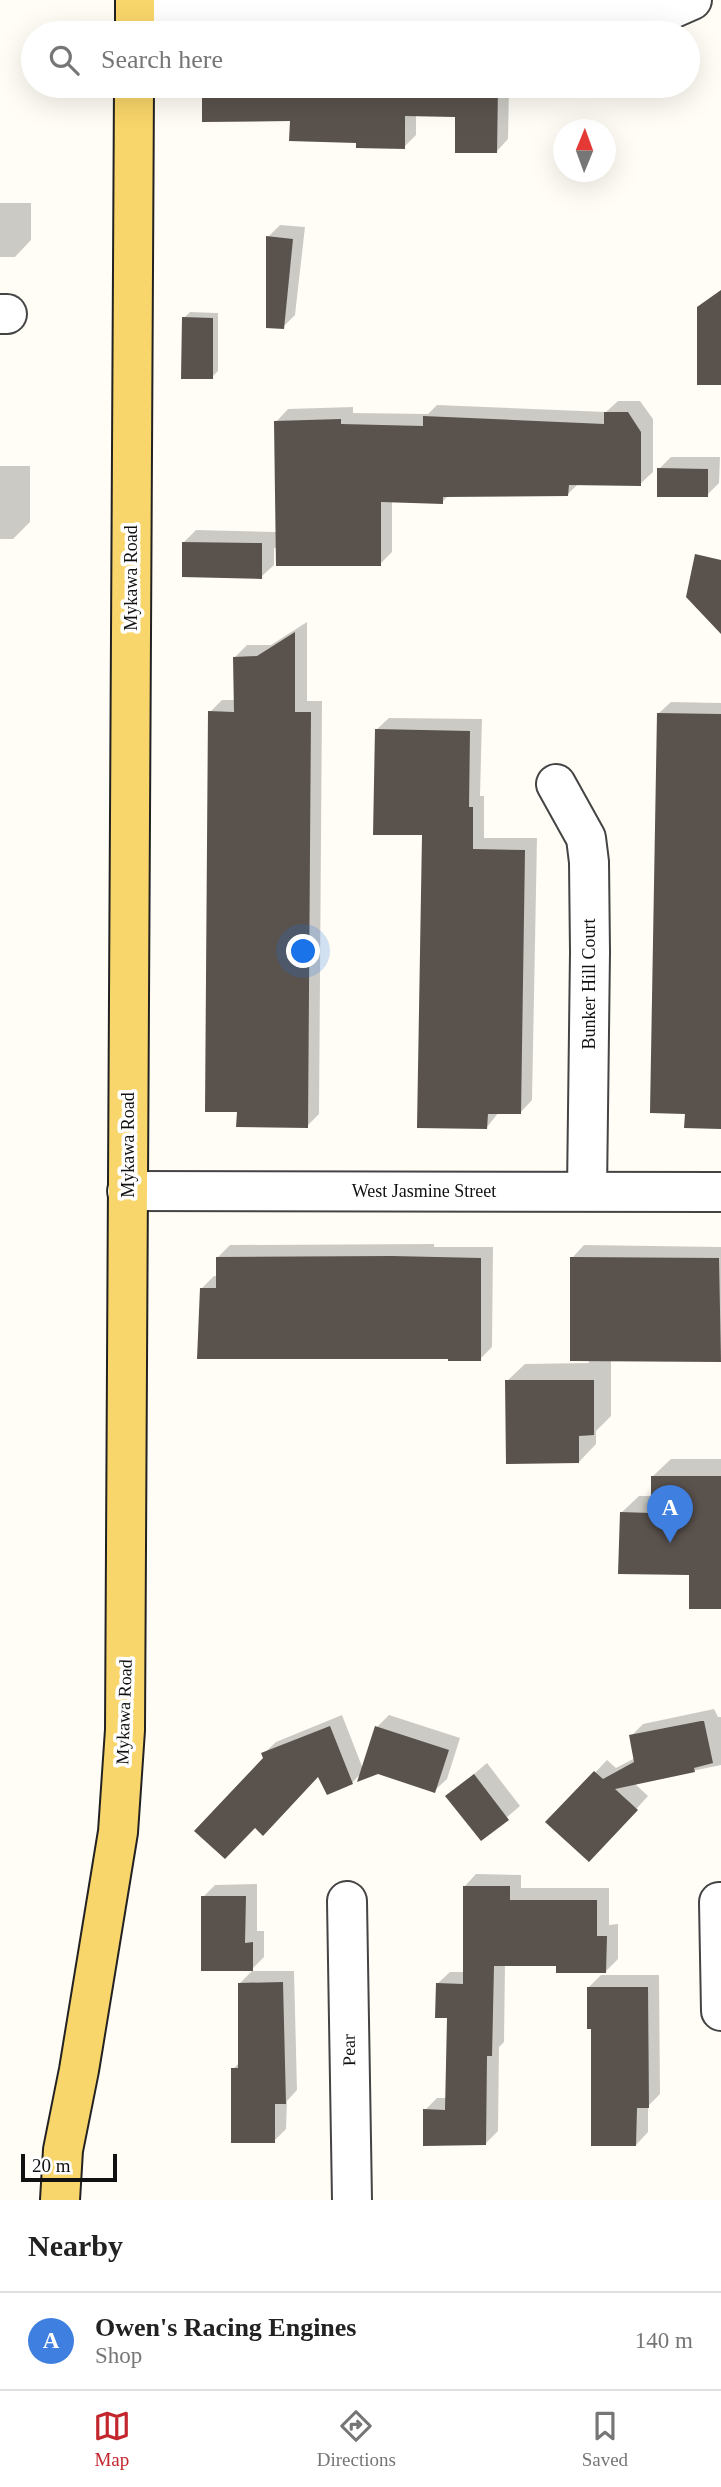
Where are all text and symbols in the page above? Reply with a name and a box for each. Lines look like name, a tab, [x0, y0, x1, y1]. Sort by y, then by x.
search box	[21, 21, 700, 98]
icon: search	[45, 41, 83, 79]
text: Search here	[101, 45, 223, 74]
north arrow	[553, 119, 616, 182]
street label: Mykawa Road	[121, 525, 141, 631]
street label: Bunker Hill Court	[579, 919, 599, 1050]
your location	[286, 934, 320, 968]
street label: Mykawa Road	[118, 1092, 138, 1198]
street label: West Jasmine Street	[352, 1181, 496, 1201]
pin: A	[647, 1485, 693, 1543]
street label: Mykawa Road	[112, 1659, 136, 1765]
street label: Pear	[339, 2034, 359, 2066]
scale bar	[21, 2151, 117, 2183]
text: 20 m	[32, 2155, 71, 2176]
text: Nearby	[28, 2229, 123, 2262]
text: Owen's Racing Engines	[95, 2313, 357, 2342]
text: A	[43, 2328, 59, 2353]
text: 140 m	[635, 2328, 693, 2353]
text: Shop	[95, 2343, 142, 2368]
tab: Map	[93, 2407, 131, 2471]
tab: Directions	[317, 2407, 396, 2471]
tab: Saved	[582, 2407, 628, 2471]

